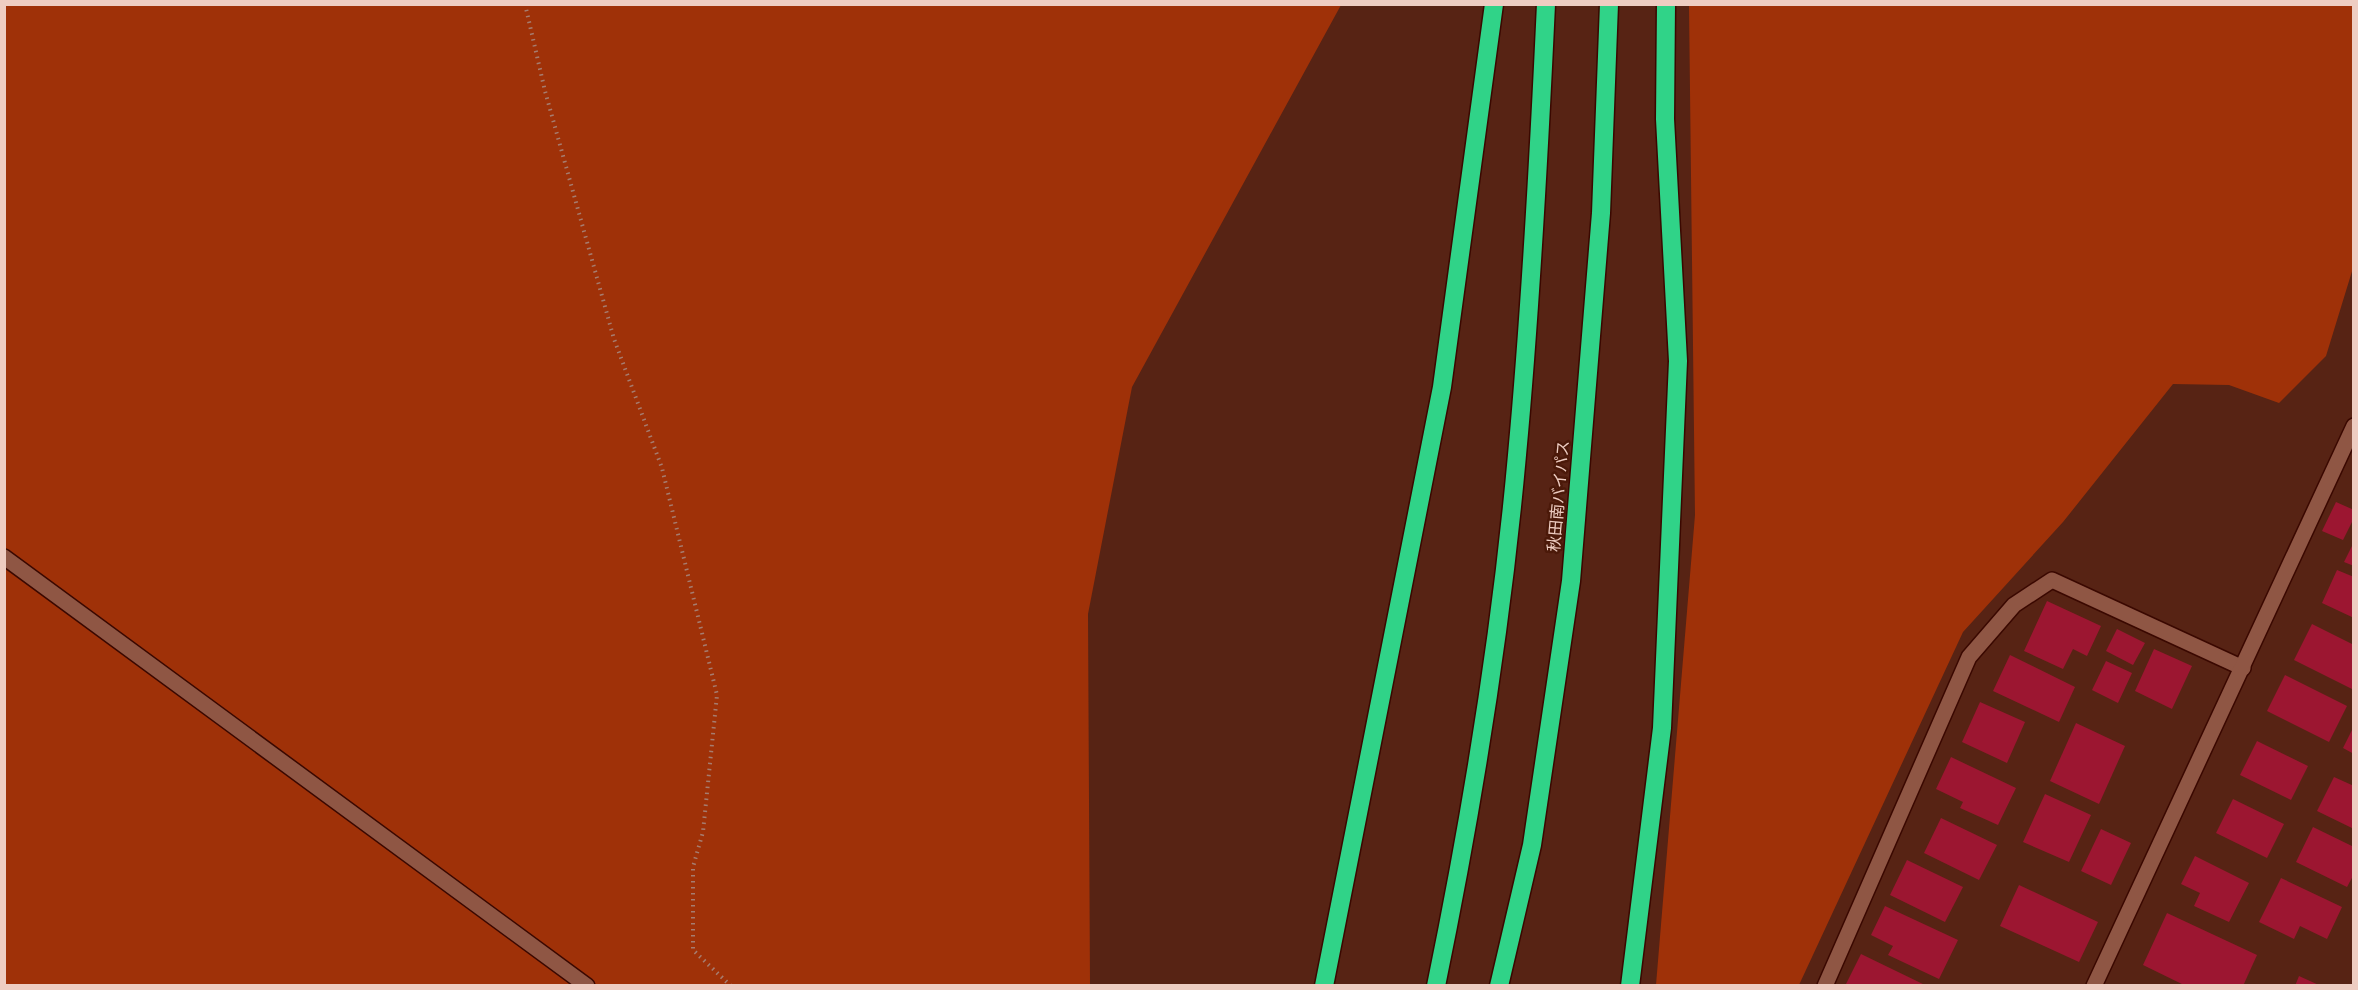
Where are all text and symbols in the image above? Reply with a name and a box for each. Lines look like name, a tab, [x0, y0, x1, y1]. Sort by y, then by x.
street label: 秋田南バイパス	[1544, 440, 1573, 553]

